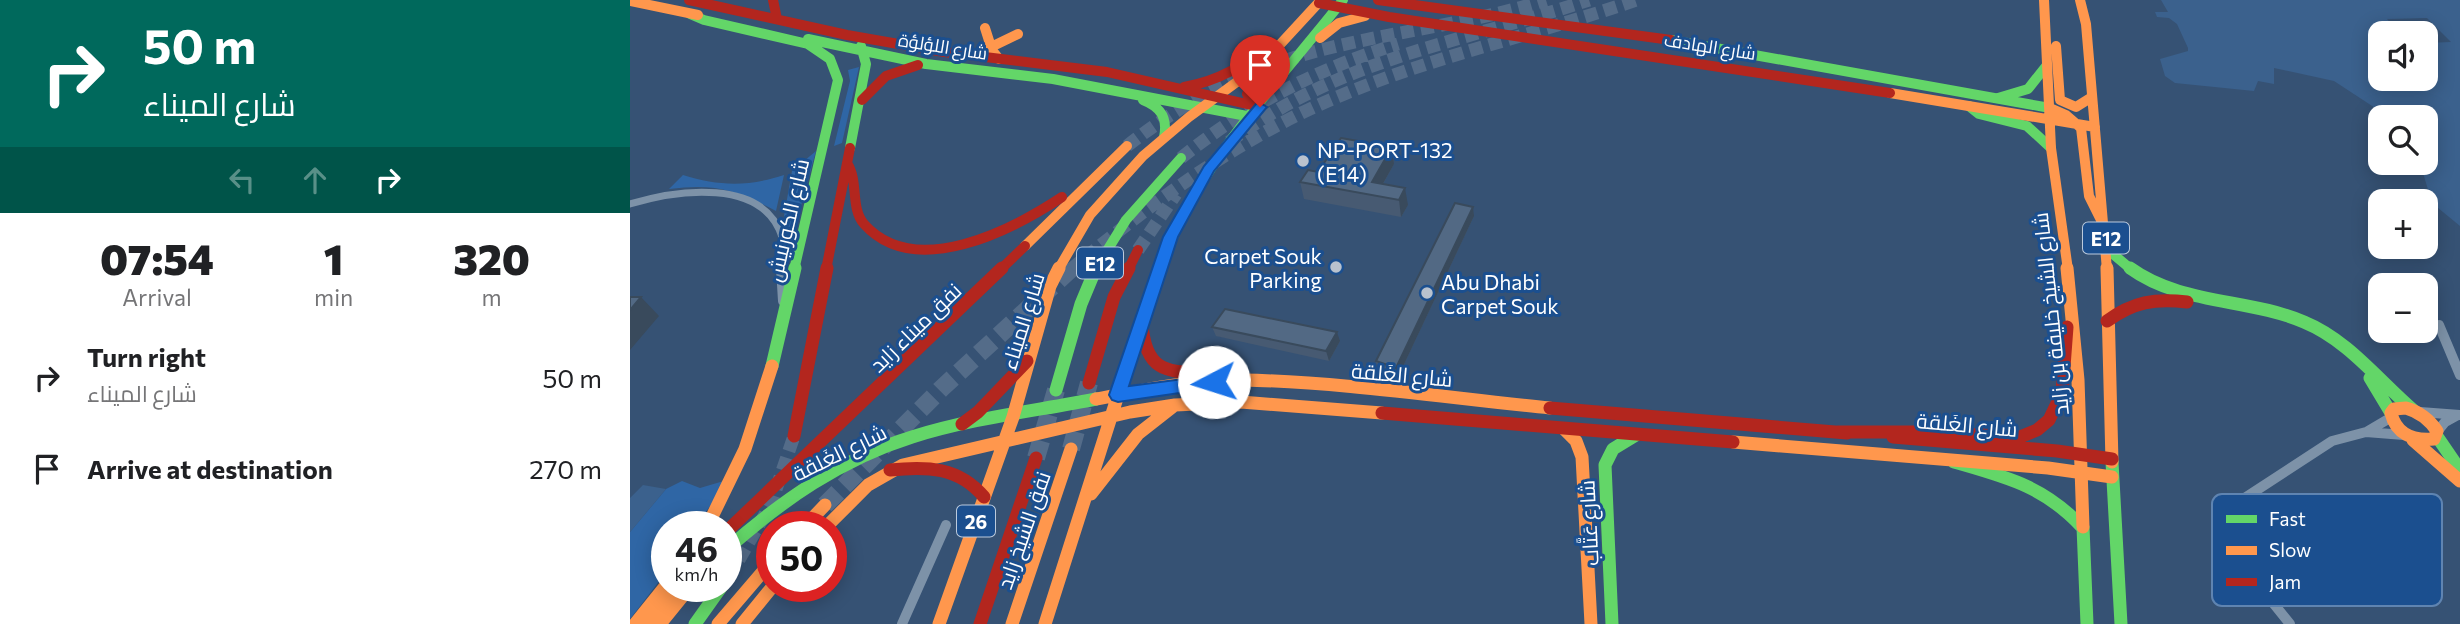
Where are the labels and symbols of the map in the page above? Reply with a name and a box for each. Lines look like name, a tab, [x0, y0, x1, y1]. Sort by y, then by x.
street label: شارع اللؤلؤة	[897, 28, 989, 66]
street label: شارع الهادف	[1662, 28, 1757, 66]
pin	[1230, 35, 1290, 107]
place label: NP-PORT-132 (E14)	[1317, 137, 1453, 186]
marker: NP-PORT-132 (E14)	[1295, 153, 1311, 169]
street label: شارع الكورنيش	[761, 156, 816, 285]
street label: شارع الشيخ خليفة بن زايد	[2027, 211, 2076, 417]
road number: E12	[2083, 222, 2129, 254]
place label: Carpet Souk Parking	[1204, 243, 1322, 292]
road number: E12	[1077, 247, 1123, 278]
marker: Carpet Souk Parking	[1328, 259, 1344, 275]
street label: شارع الميناء	[995, 269, 1051, 373]
place label: Abu Dhabi Carpet Souk	[1441, 269, 1559, 318]
street label: نفق ميناء زايد	[864, 277, 967, 378]
marker: Abu Dhabi Carpet Souk	[1419, 285, 1435, 301]
position arrow	[1177, 345, 1251, 419]
street label: شارع الغَلقة	[1350, 357, 1454, 394]
street label: شارع الغَلقة	[1915, 407, 2019, 444]
street label: شارع الغَلقة	[788, 419, 891, 488]
street label: نفق الشيخ زايد	[991, 468, 1058, 593]
street label: شارع عَتَّاب	[1573, 479, 1606, 567]
legend	[2212, 494, 2442, 606]
road number: 26	[957, 506, 995, 536]
text: Fast	[2269, 507, 2306, 530]
speed limit sign: 50	[756, 511, 847, 602]
text: Slow	[2269, 538, 2311, 561]
text: Jam	[2269, 570, 2301, 593]

